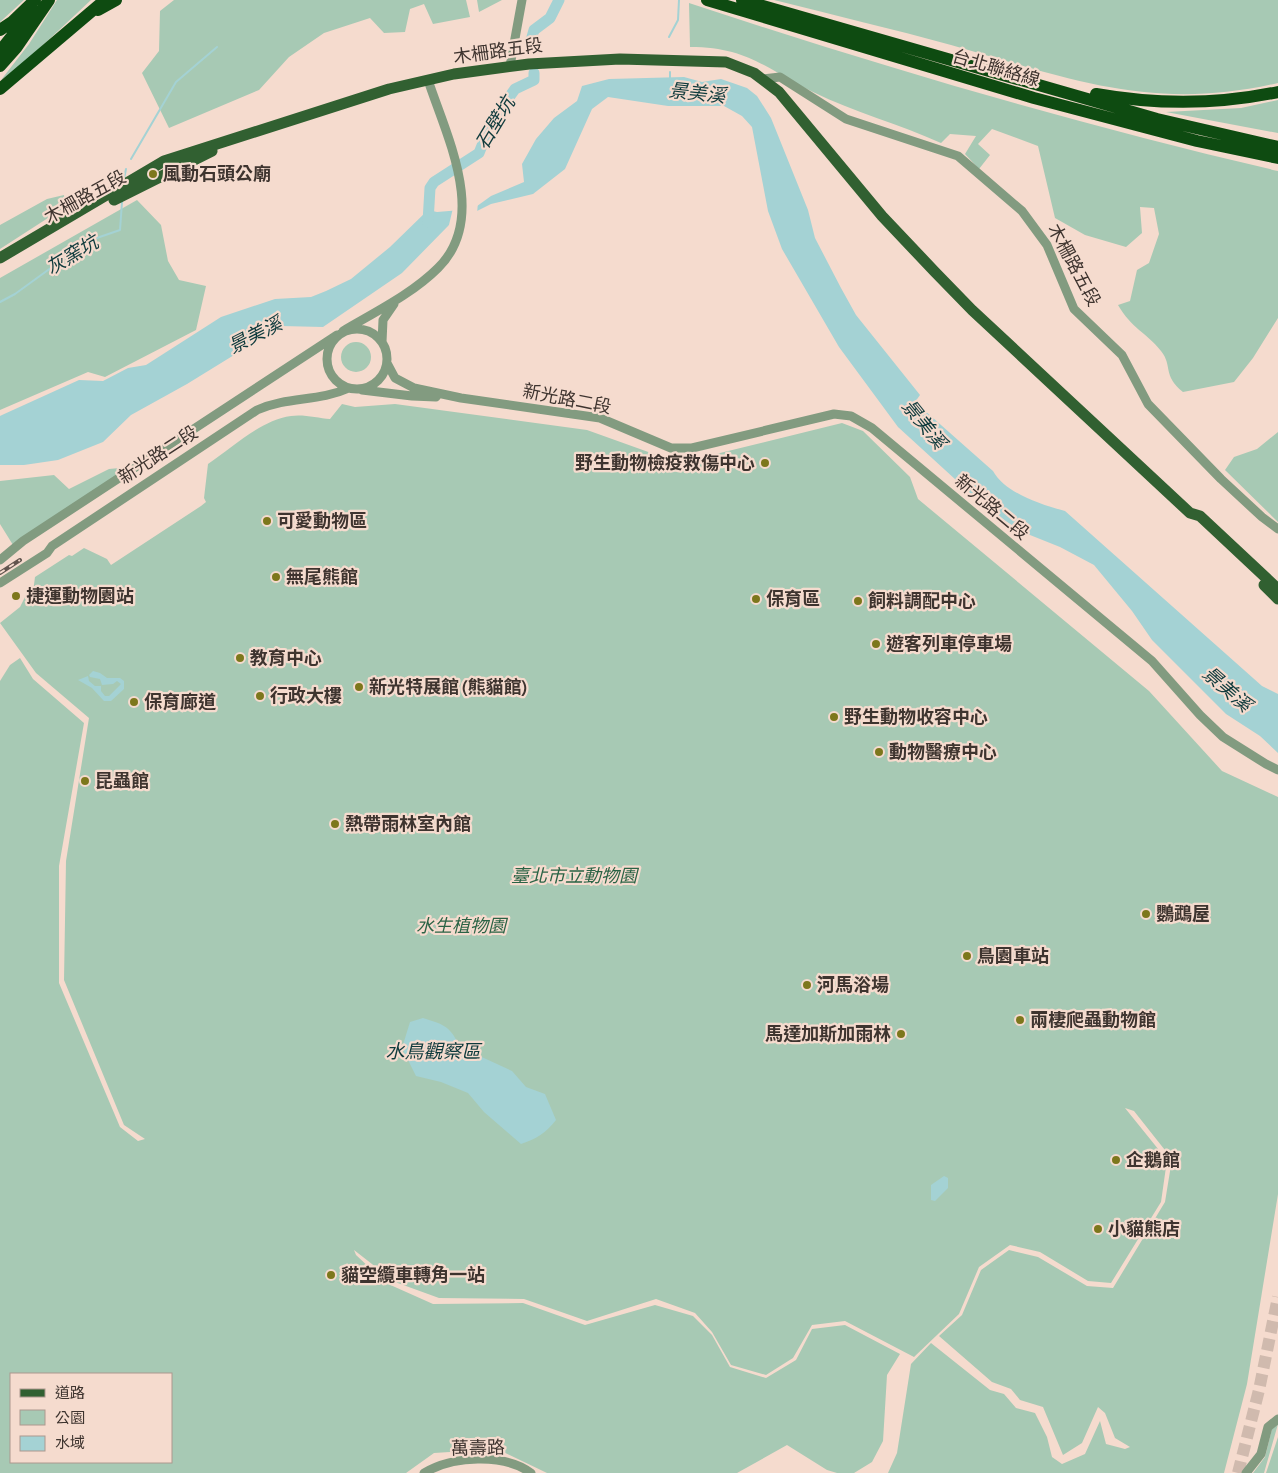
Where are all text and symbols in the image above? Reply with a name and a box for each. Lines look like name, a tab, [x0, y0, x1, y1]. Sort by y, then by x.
street label: 木柵路五段	[452, 34, 544, 68]
street label: 台北聯絡線	[950, 45, 1042, 91]
water label: 景美溪	[667, 79, 730, 108]
water label: 石壁坑	[470, 90, 521, 153]
place label: 風動石頭公廟	[163, 163, 271, 185]
street label: 木柵路五段	[40, 166, 130, 228]
marker: 風動石頭公廟	[147, 168, 159, 180]
street label: 木柵路五段	[1043, 220, 1105, 310]
water label: 灰窯坑	[42, 229, 105, 280]
water label: 景美溪	[224, 310, 288, 358]
street label: 新光路二段	[521, 380, 613, 418]
water label: 景美溪	[897, 395, 953, 456]
street label: 新光路二段	[114, 421, 202, 489]
place label: 野生動物檢疫救傷中心	[575, 452, 755, 474]
marker: 野生動物檢疫救傷中心	[759, 457, 771, 469]
street label: 新光路二段	[950, 470, 1034, 544]
place label: 可愛動物區	[277, 510, 367, 532]
marker: 可愛動物區	[261, 515, 273, 527]
place label: 無尾熊館	[286, 566, 358, 588]
marker: 無尾熊館	[270, 571, 282, 583]
place label: 捷運動物園站	[26, 585, 134, 607]
place label: 保育區	[766, 588, 820, 610]
marker: 捷運動物園站	[10, 590, 22, 602]
place label: 飼料調配中心	[868, 590, 976, 612]
marker: 保育區	[750, 593, 762, 605]
marker: 飼料調配中心	[852, 595, 864, 607]
place label: 遊客列車停車場	[886, 633, 1012, 655]
marker: 遊客列車停車場	[870, 638, 882, 650]
place label: 教育中心	[250, 647, 322, 669]
marker: 教育中心	[234, 652, 246, 664]
water label: 景美溪	[1198, 662, 1258, 718]
place label: 新光特展館 (熊貓館)	[369, 676, 527, 698]
marker: 新光特展館 (熊貓館)	[353, 681, 365, 693]
place label: 行政大樓	[270, 685, 342, 707]
marker: 行政大樓	[254, 690, 266, 702]
place label: 保育廊道	[144, 691, 216, 713]
marker: 保育廊道	[128, 696, 140, 708]
place label: 野生動物收容中心	[844, 706, 988, 728]
marker: 野生動物收容中心	[828, 711, 840, 723]
place label: 動物醫療中心	[889, 741, 997, 763]
marker: 動物醫療中心	[873, 746, 885, 758]
place label: 昆蟲館	[95, 770, 149, 792]
marker: 昆蟲館	[79, 775, 91, 787]
place label: 熱帶雨林室內館	[345, 813, 471, 835]
marker: 熱帶雨林室內館	[329, 818, 341, 830]
park label: 臺北市立動物園	[511, 865, 640, 887]
place label: 鸚鵡屋	[1156, 903, 1210, 925]
marker: 鸚鵡屋	[1140, 908, 1152, 920]
park label: 水生植物園	[416, 915, 509, 937]
place label: 鳥園車站	[977, 945, 1049, 967]
marker: 鳥園車站	[961, 950, 973, 962]
place label: 河馬浴場	[817, 974, 889, 996]
marker: 河馬浴場	[801, 979, 813, 991]
place label: 兩棲爬蟲動物館	[1030, 1009, 1156, 1031]
marker: 兩棲爬蟲動物館	[1014, 1014, 1026, 1026]
place label: 馬達加斯加雨林	[765, 1023, 891, 1045]
marker: 馬達加斯加雨林	[895, 1028, 907, 1040]
water label: 水鳥觀察區	[385, 1040, 482, 1063]
place label: 企鵝館	[1126, 1149, 1180, 1171]
marker: 企鵝館	[1110, 1154, 1122, 1166]
place label: 小貓熊店	[1108, 1218, 1180, 1240]
marker: 小貓熊店	[1092, 1223, 1104, 1235]
place label: 貓空纜車轉角一站	[341, 1264, 485, 1286]
marker: 貓空纜車轉角一站	[325, 1269, 337, 1281]
legend	[10, 1373, 172, 1463]
text: 道路	[55, 1384, 85, 1402]
text: 公園	[55, 1409, 85, 1427]
text: 水域	[55, 1434, 85, 1452]
street label: 萬壽路	[451, 1437, 505, 1459]

